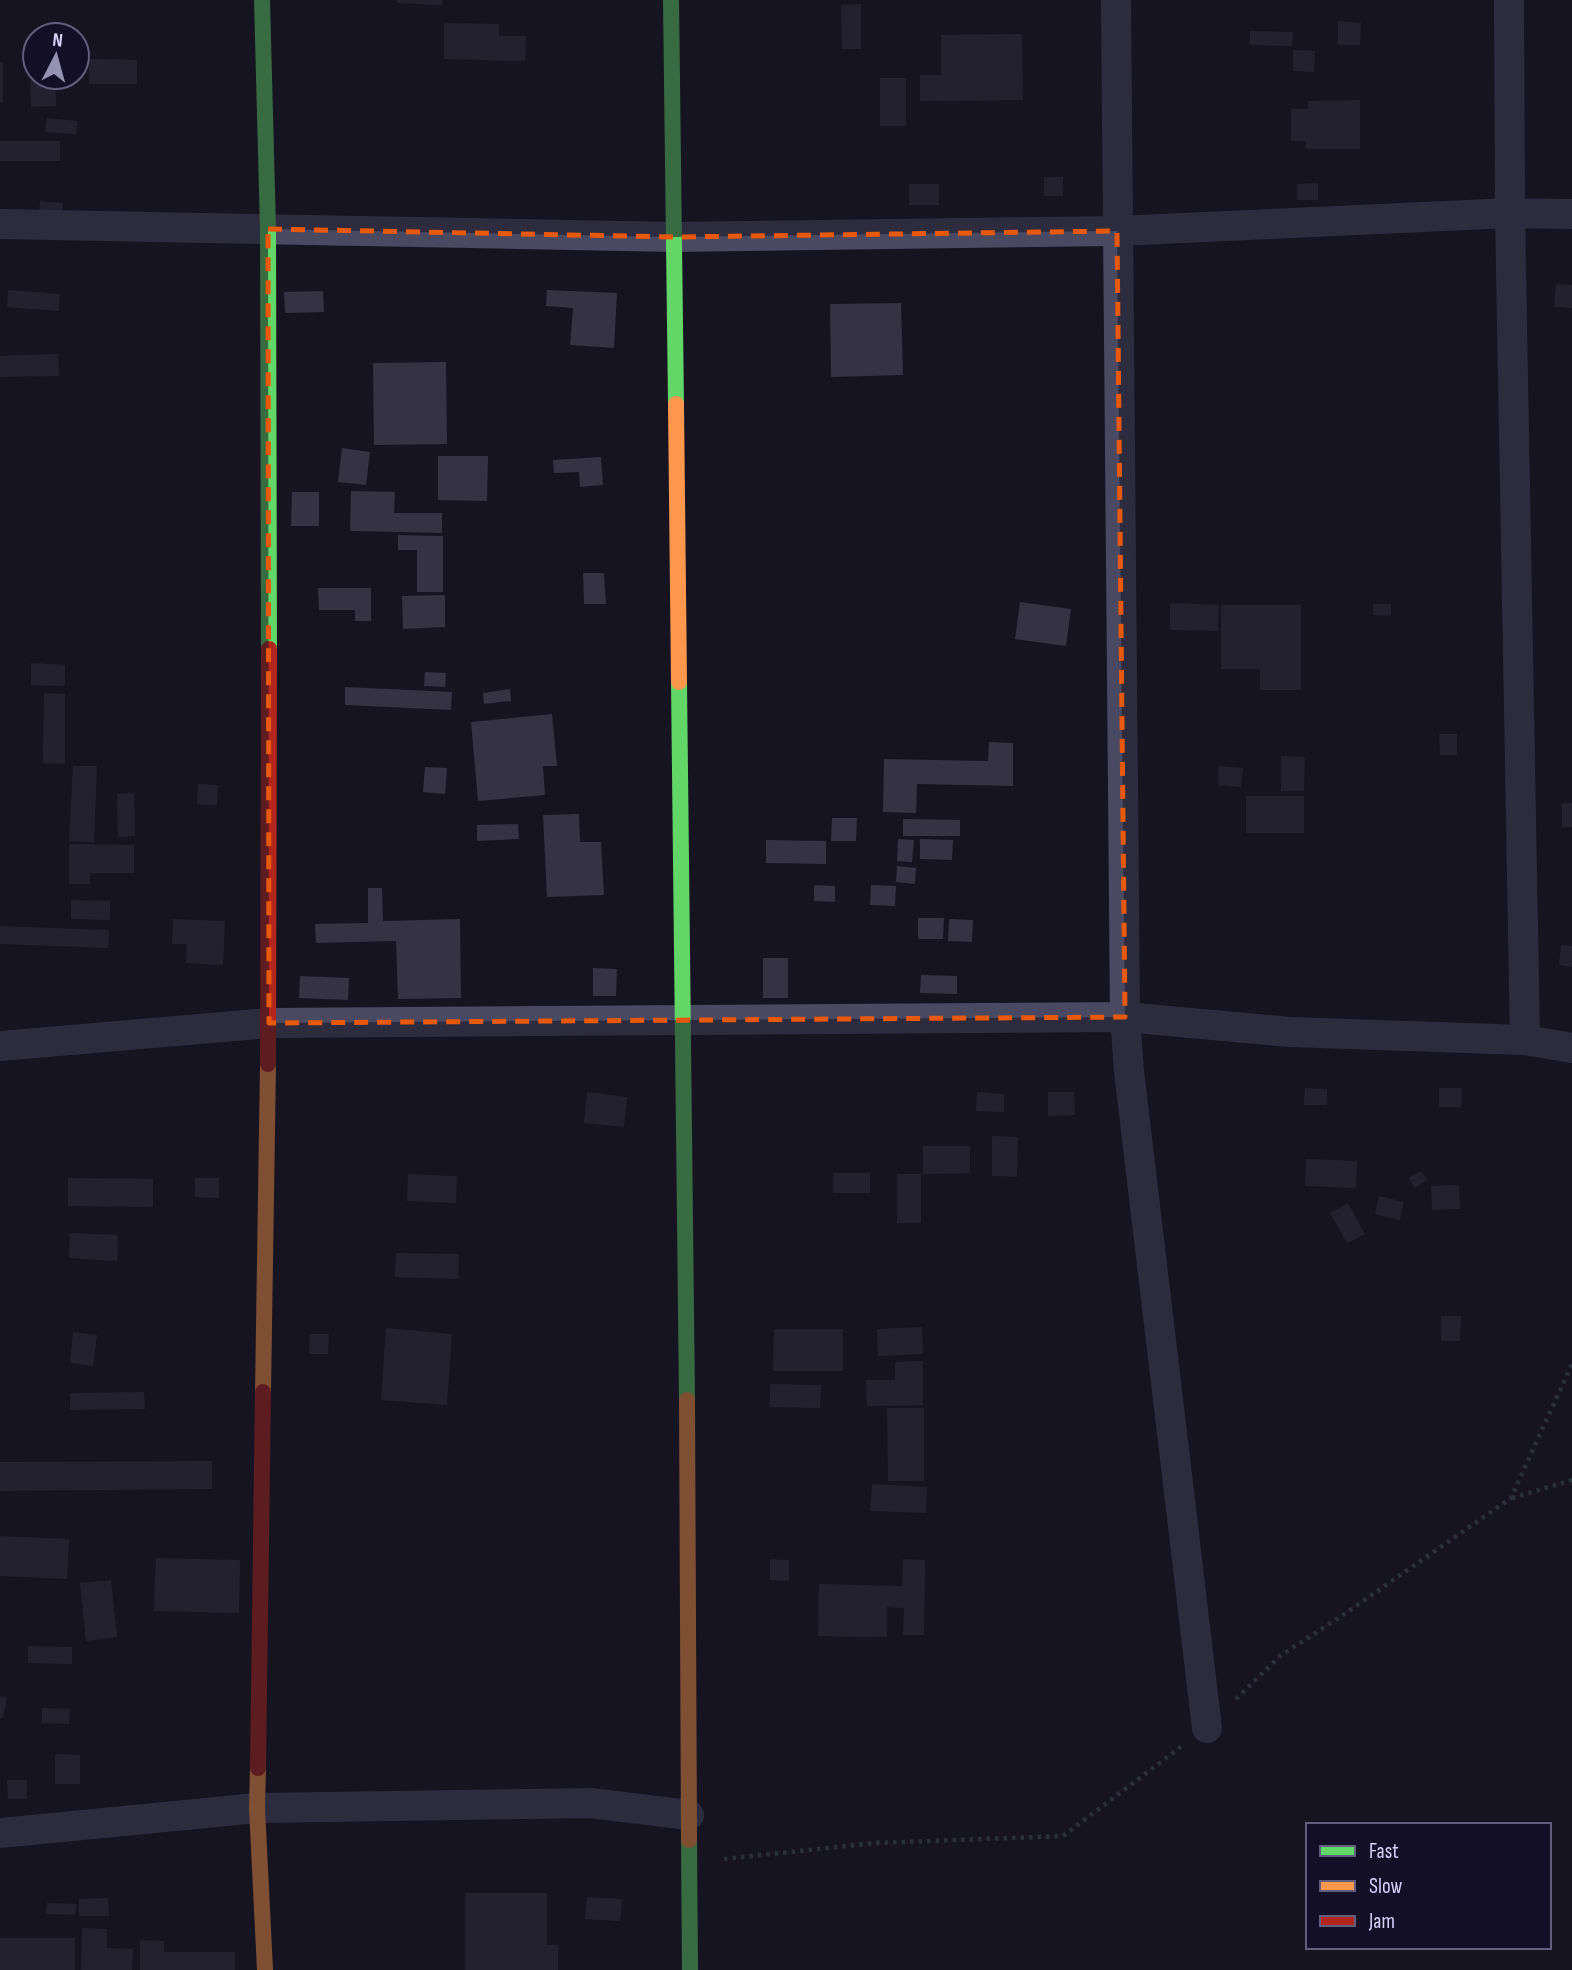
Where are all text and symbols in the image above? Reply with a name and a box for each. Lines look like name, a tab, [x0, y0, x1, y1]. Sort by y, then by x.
north arrow	[21, 21, 91, 91]
text: N	[51, 29, 64, 53]
legend	[1306, 1823, 1551, 1949]
text: Fast	[1369, 1839, 1399, 1864]
text: Slow	[1369, 1874, 1403, 1899]
text: Jam	[1368, 1909, 1395, 1934]

